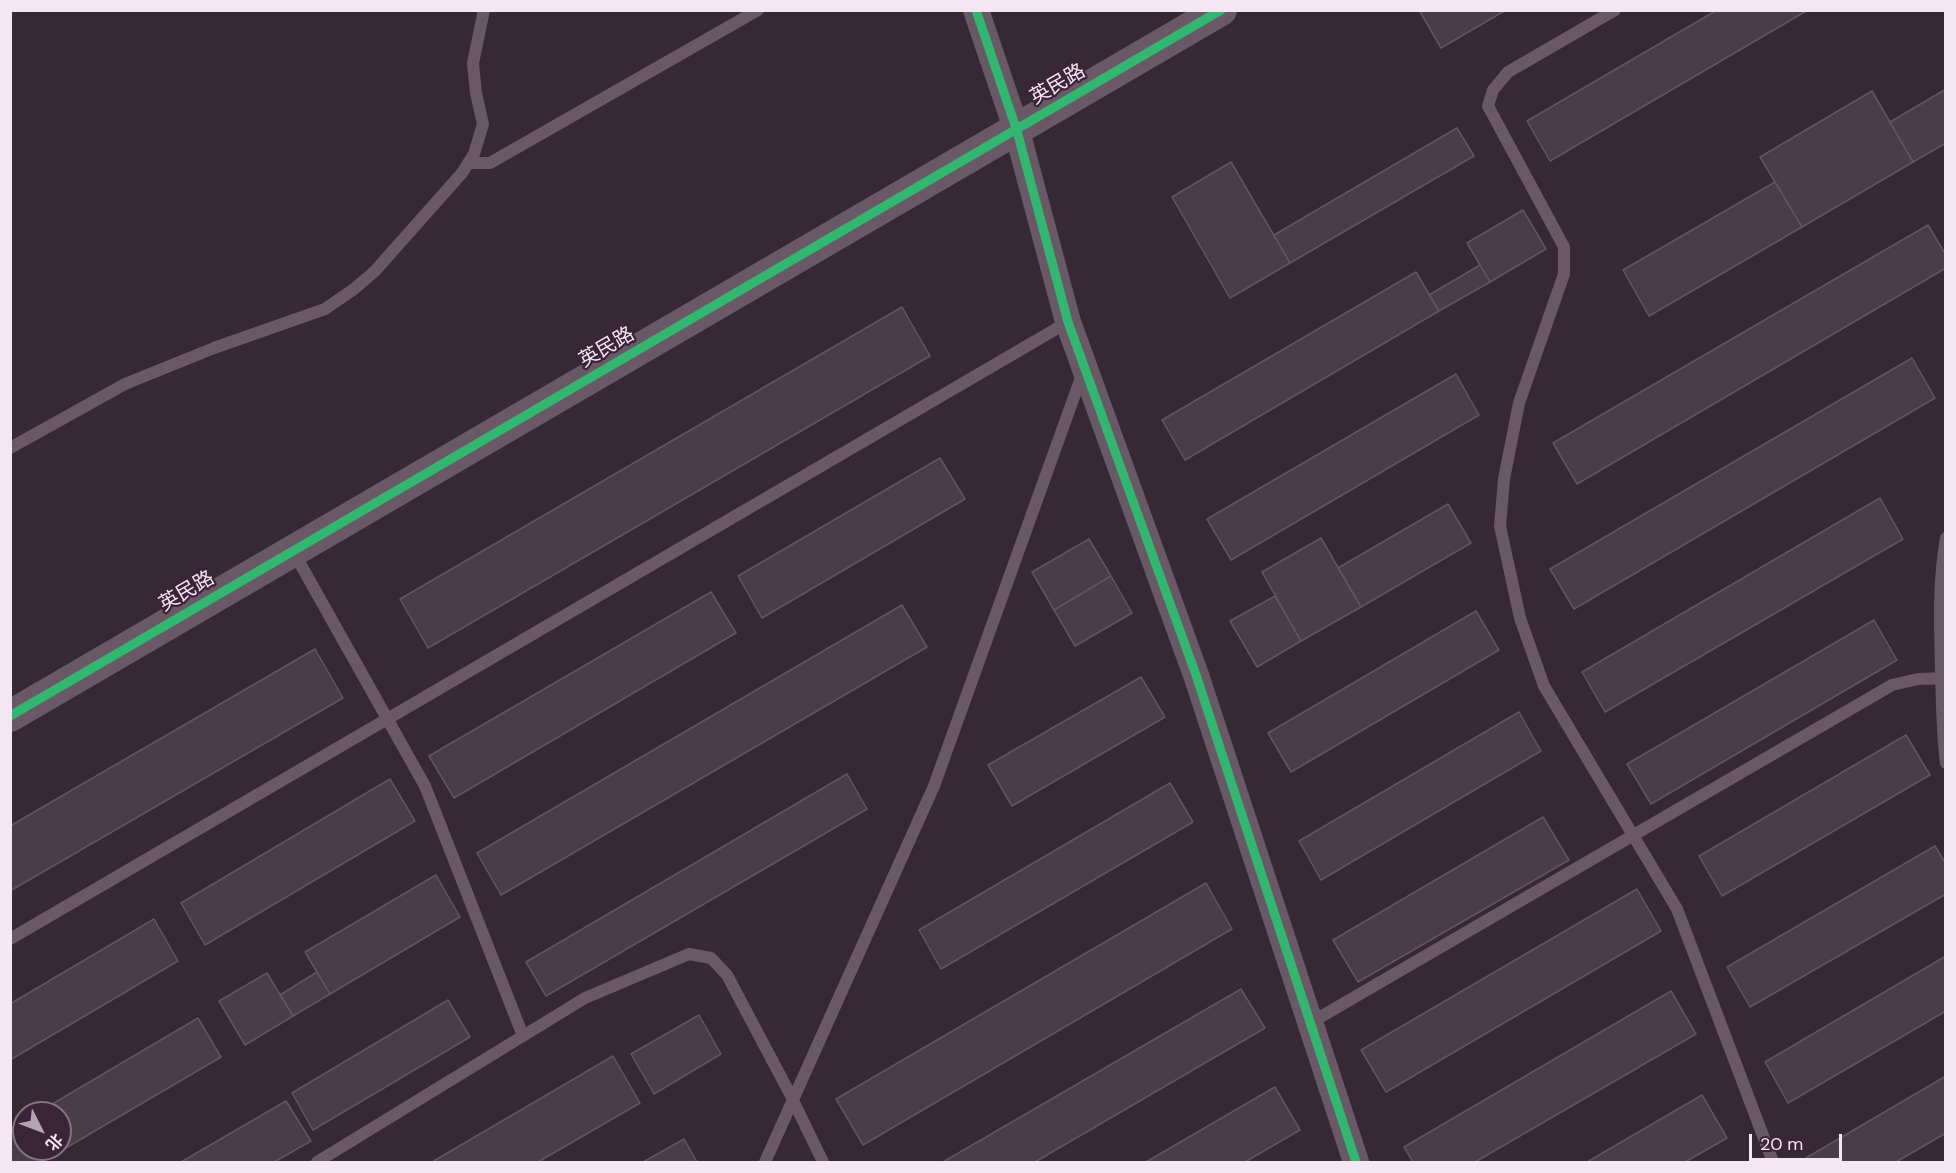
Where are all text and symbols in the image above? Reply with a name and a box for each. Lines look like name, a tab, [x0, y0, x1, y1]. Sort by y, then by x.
street label: 英民路	[1026, 60, 1090, 110]
street label: 英民路	[575, 323, 639, 373]
street label: 英民路	[155, 567, 219, 617]
north arrow	[12, 1101, 72, 1161]
scale bar	[1752, 1122, 1845, 1160]
text: 北	[41, 1129, 67, 1155]
text: 20 m	[1760, 1132, 1803, 1156]

